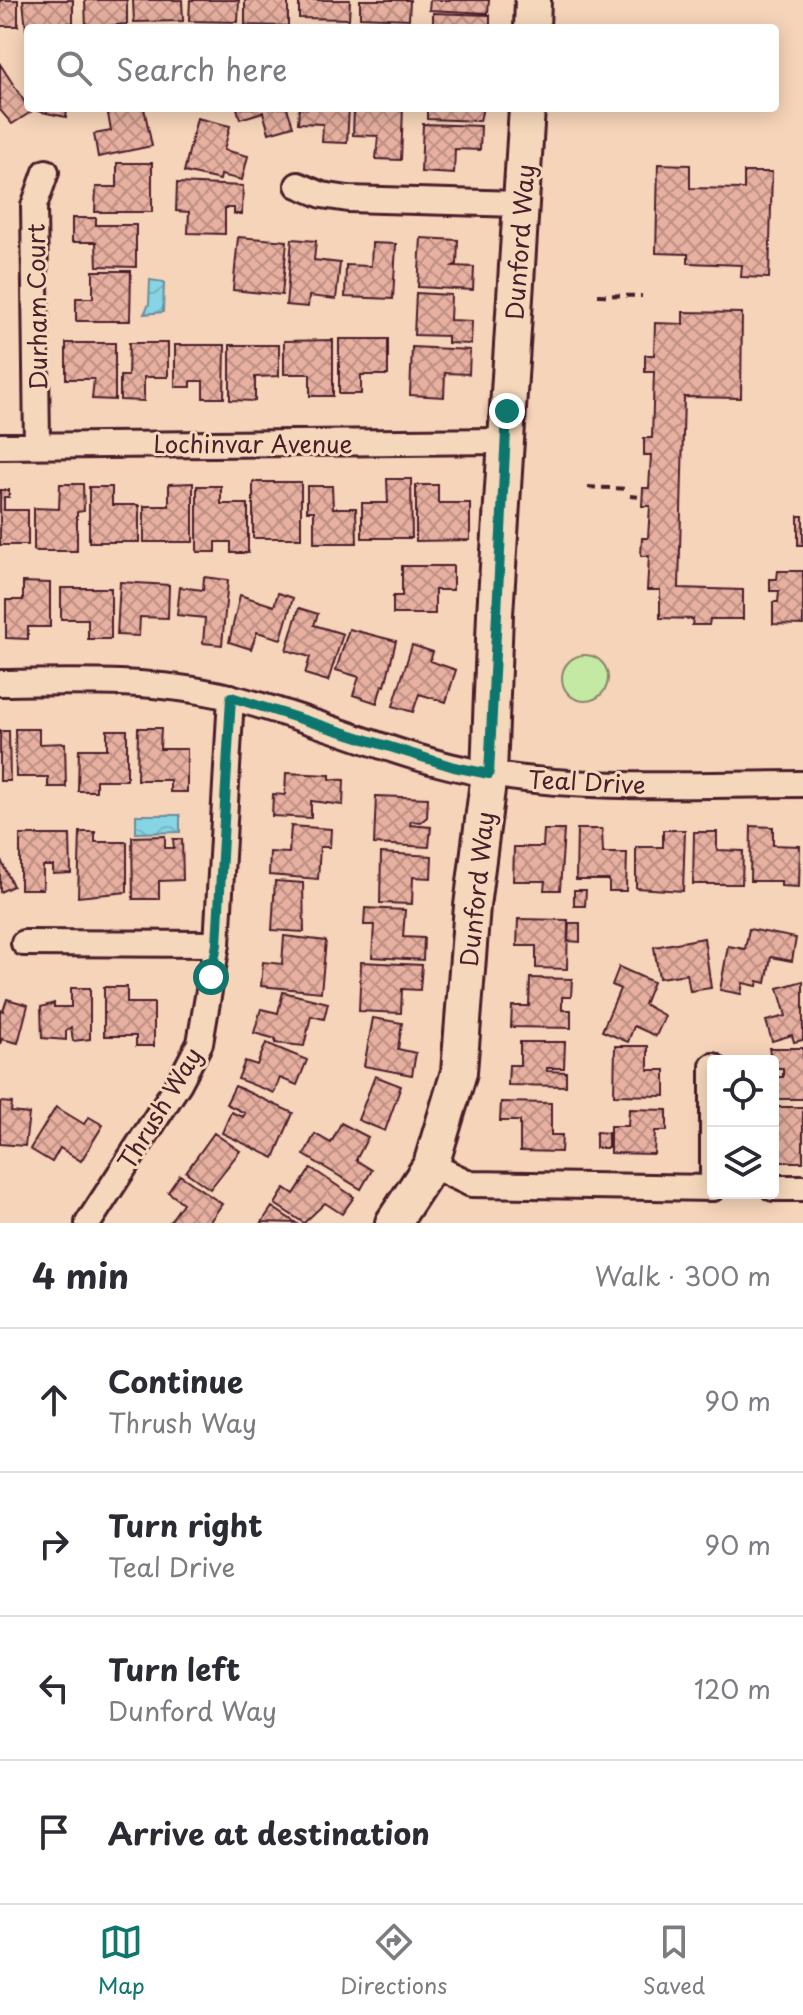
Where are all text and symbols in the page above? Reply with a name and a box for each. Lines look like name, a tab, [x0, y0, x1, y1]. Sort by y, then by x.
search box	[24, 24, 779, 112]
icon: search	[52, 46, 96, 90]
text: Search here	[116, 46, 288, 91]
street label: Dunford Way	[496, 163, 542, 321]
street label: Durham Court	[17, 223, 55, 391]
route end	[489, 393, 525, 429]
street label: Lochinvar Avenue	[153, 425, 353, 461]
street label: Teal Drive	[527, 760, 647, 802]
street label: Dunford Way	[450, 810, 502, 968]
route start	[193, 959, 229, 995]
street label: Thrush Way	[108, 1040, 210, 1176]
map controls	[707, 1055, 779, 1199]
button: locate	[707, 1055, 779, 1127]
button: layers	[707, 1127, 779, 1199]
text: 4 min	[32, 1249, 129, 1301]
text: Walk · 300 m	[595, 1256, 771, 1295]
text: Continue	[108, 1358, 243, 1403]
icon: ahead	[32, 1378, 76, 1422]
text: 90 m	[704, 1381, 771, 1420]
text: Thrush Way	[108, 1403, 257, 1442]
text: Turn right	[108, 1502, 263, 1547]
icon: right	[32, 1522, 76, 1566]
text: 90 m	[704, 1525, 771, 1564]
text: Teal Drive	[108, 1547, 235, 1586]
text: Turn left	[108, 1646, 240, 1691]
icon: left	[32, 1666, 76, 1710]
text: 120 m	[694, 1669, 771, 1708]
text: Dunford Way	[108, 1691, 277, 1730]
icon: arrive	[32, 1810, 76, 1854]
text: Arrive at destination	[108, 1810, 430, 1855]
tab: Map	[98, 1920, 145, 2001]
tab: Directions	[340, 1920, 447, 2001]
tab: Saved	[643, 1920, 705, 2001]

